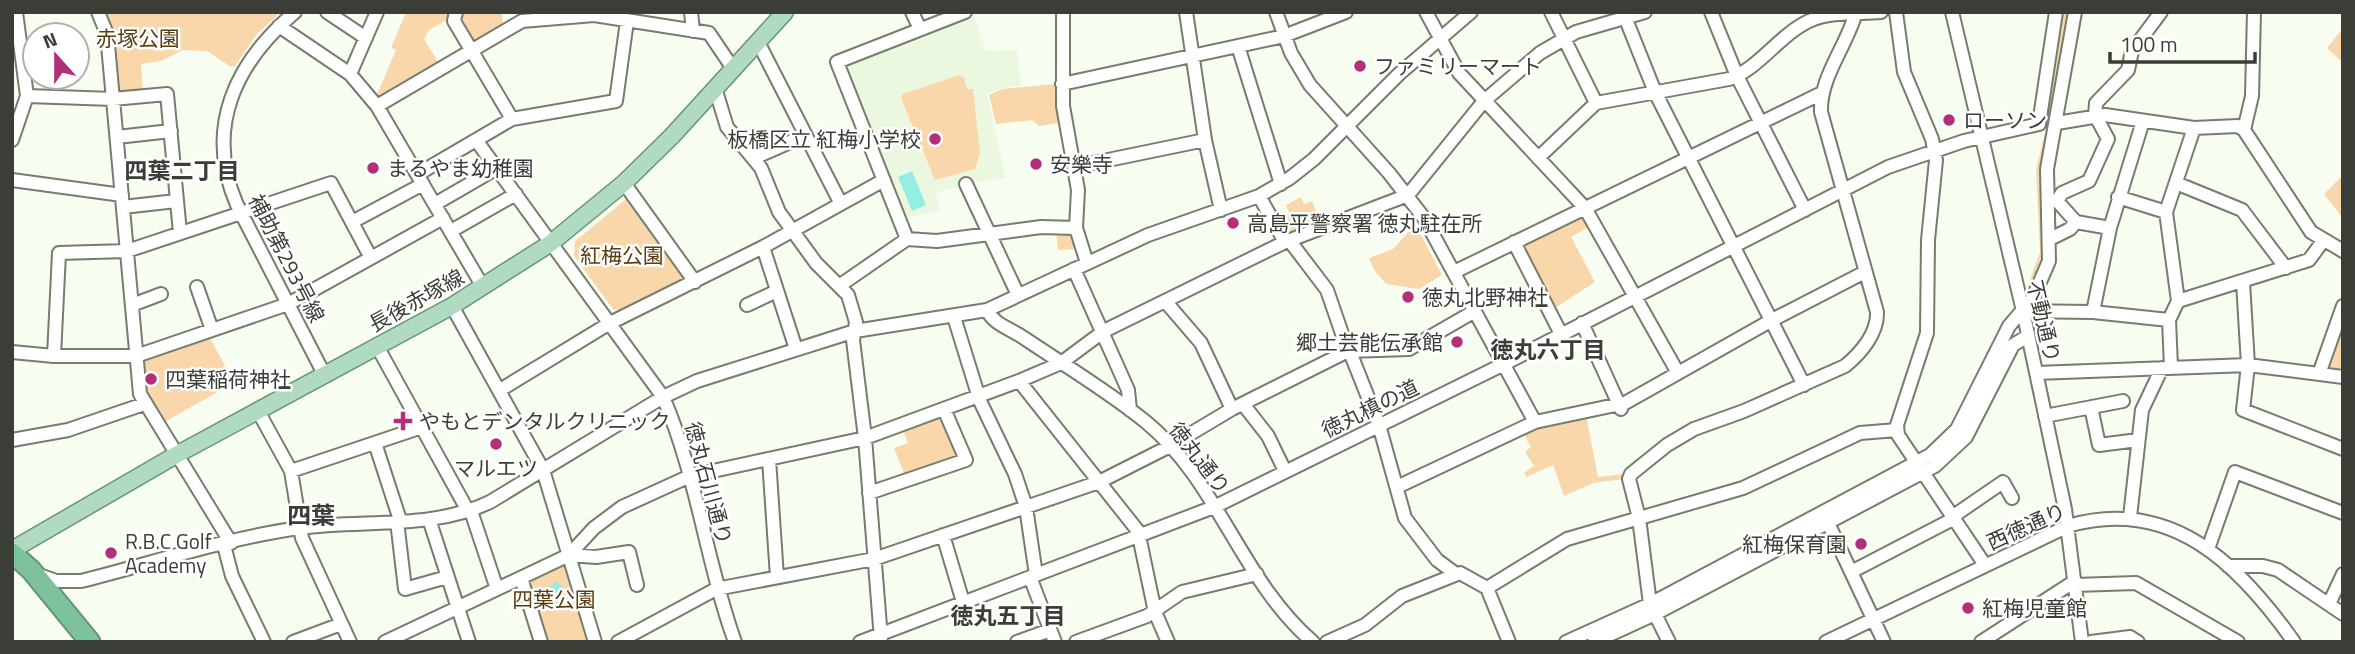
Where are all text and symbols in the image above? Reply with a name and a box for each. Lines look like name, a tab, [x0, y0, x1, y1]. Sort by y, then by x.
north arrow	[21, 21, 91, 91]
scale bar	[2110, 21, 2255, 65]
park label: 赤塚公園	[96, 22, 180, 54]
text: N	[38, 24, 61, 56]
text: 100 m	[2120, 28, 2177, 60]
place label: ファミリーマート	[1374, 50, 1542, 82]
marker: ファミリーマート	[1352, 58, 1368, 74]
place label: ローソン	[1963, 104, 2047, 136]
marker: ローソン	[1941, 112, 1957, 128]
place label: 板橋区立 紅梅小学校	[727, 123, 921, 155]
marker: 板橋区立 紅梅小学校	[927, 131, 943, 147]
place label: 安樂寺	[1050, 148, 1113, 180]
place label: まるやま幼稚園	[387, 152, 534, 184]
district label: 四葉二丁目	[125, 153, 240, 188]
marker: 安樂寺	[1028, 156, 1044, 172]
marker: まるやま幼稚園	[365, 160, 381, 176]
street label: 補助第293号線	[241, 188, 333, 328]
place label: 高島平警察署 徳丸駐在所	[1247, 207, 1483, 239]
marker: 高島平警察署 徳丸駐在所	[1225, 215, 1241, 231]
park label: 紅梅公園	[580, 239, 664, 271]
street label: 長後赤塚線	[362, 261, 470, 339]
street label: 不動通り	[2019, 276, 2069, 366]
place label: 徳丸北野神社	[1422, 281, 1548, 313]
marker: 徳丸北野神社	[1400, 289, 1416, 305]
place label: 郷土芸能伝承館	[1296, 326, 1443, 358]
district label: 徳丸六丁目	[1491, 332, 1606, 367]
marker: 郷土芸能伝承館	[1449, 334, 1465, 350]
place label: 四葉稲荷神社	[165, 363, 291, 395]
marker: 四葉稲荷神社	[143, 371, 159, 387]
street label: 徳丸槙の道	[1316, 371, 1424, 445]
place label: やもとデンタルクリニック	[419, 405, 671, 437]
marker: やもとデンタルクリニック	[393, 411, 413, 431]
street label: 徳丸通り	[1162, 415, 1238, 501]
street label: 徳丸石川通り	[677, 418, 741, 548]
marker: マルエツ	[488, 436, 504, 452]
place label: マルエツ	[454, 452, 538, 484]
street label: 西徳通り	[1981, 494, 2071, 558]
district label: 四葉	[287, 497, 335, 533]
place label: R.B.C Golf Academy	[125, 525, 212, 581]
place label: 紅梅保育園	[1742, 528, 1847, 560]
marker: 紅梅保育園	[1853, 536, 1869, 552]
marker: R.B.C Golf Academy	[103, 545, 119, 561]
park label: 四葉公園	[512, 583, 596, 615]
place label: 紅梅児童館	[1982, 592, 2087, 624]
district label: 徳丸五丁目	[951, 598, 1066, 633]
marker: 紅梅児童館	[1960, 600, 1976, 616]

